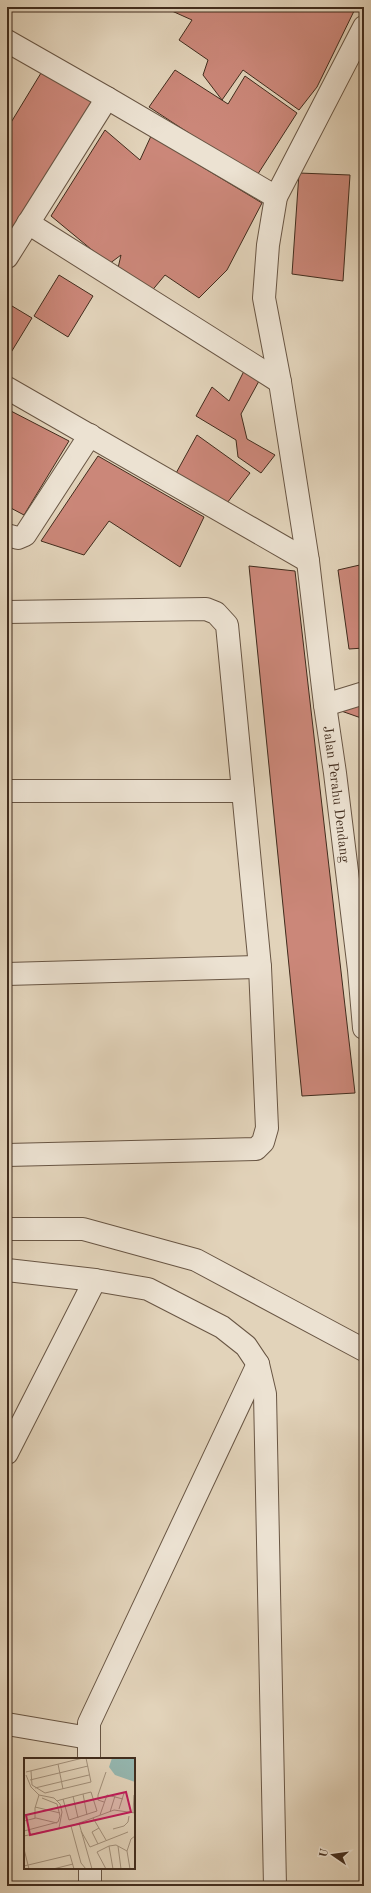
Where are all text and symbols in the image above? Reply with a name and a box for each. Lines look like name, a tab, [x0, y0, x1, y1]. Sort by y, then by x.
street label: Jalan Perahu Dendang	[320, 725, 352, 864]
inset map	[24, 1758, 135, 1869]
north arrow	[313, 1835, 353, 1875]
text: U	[318, 1847, 331, 1859]

